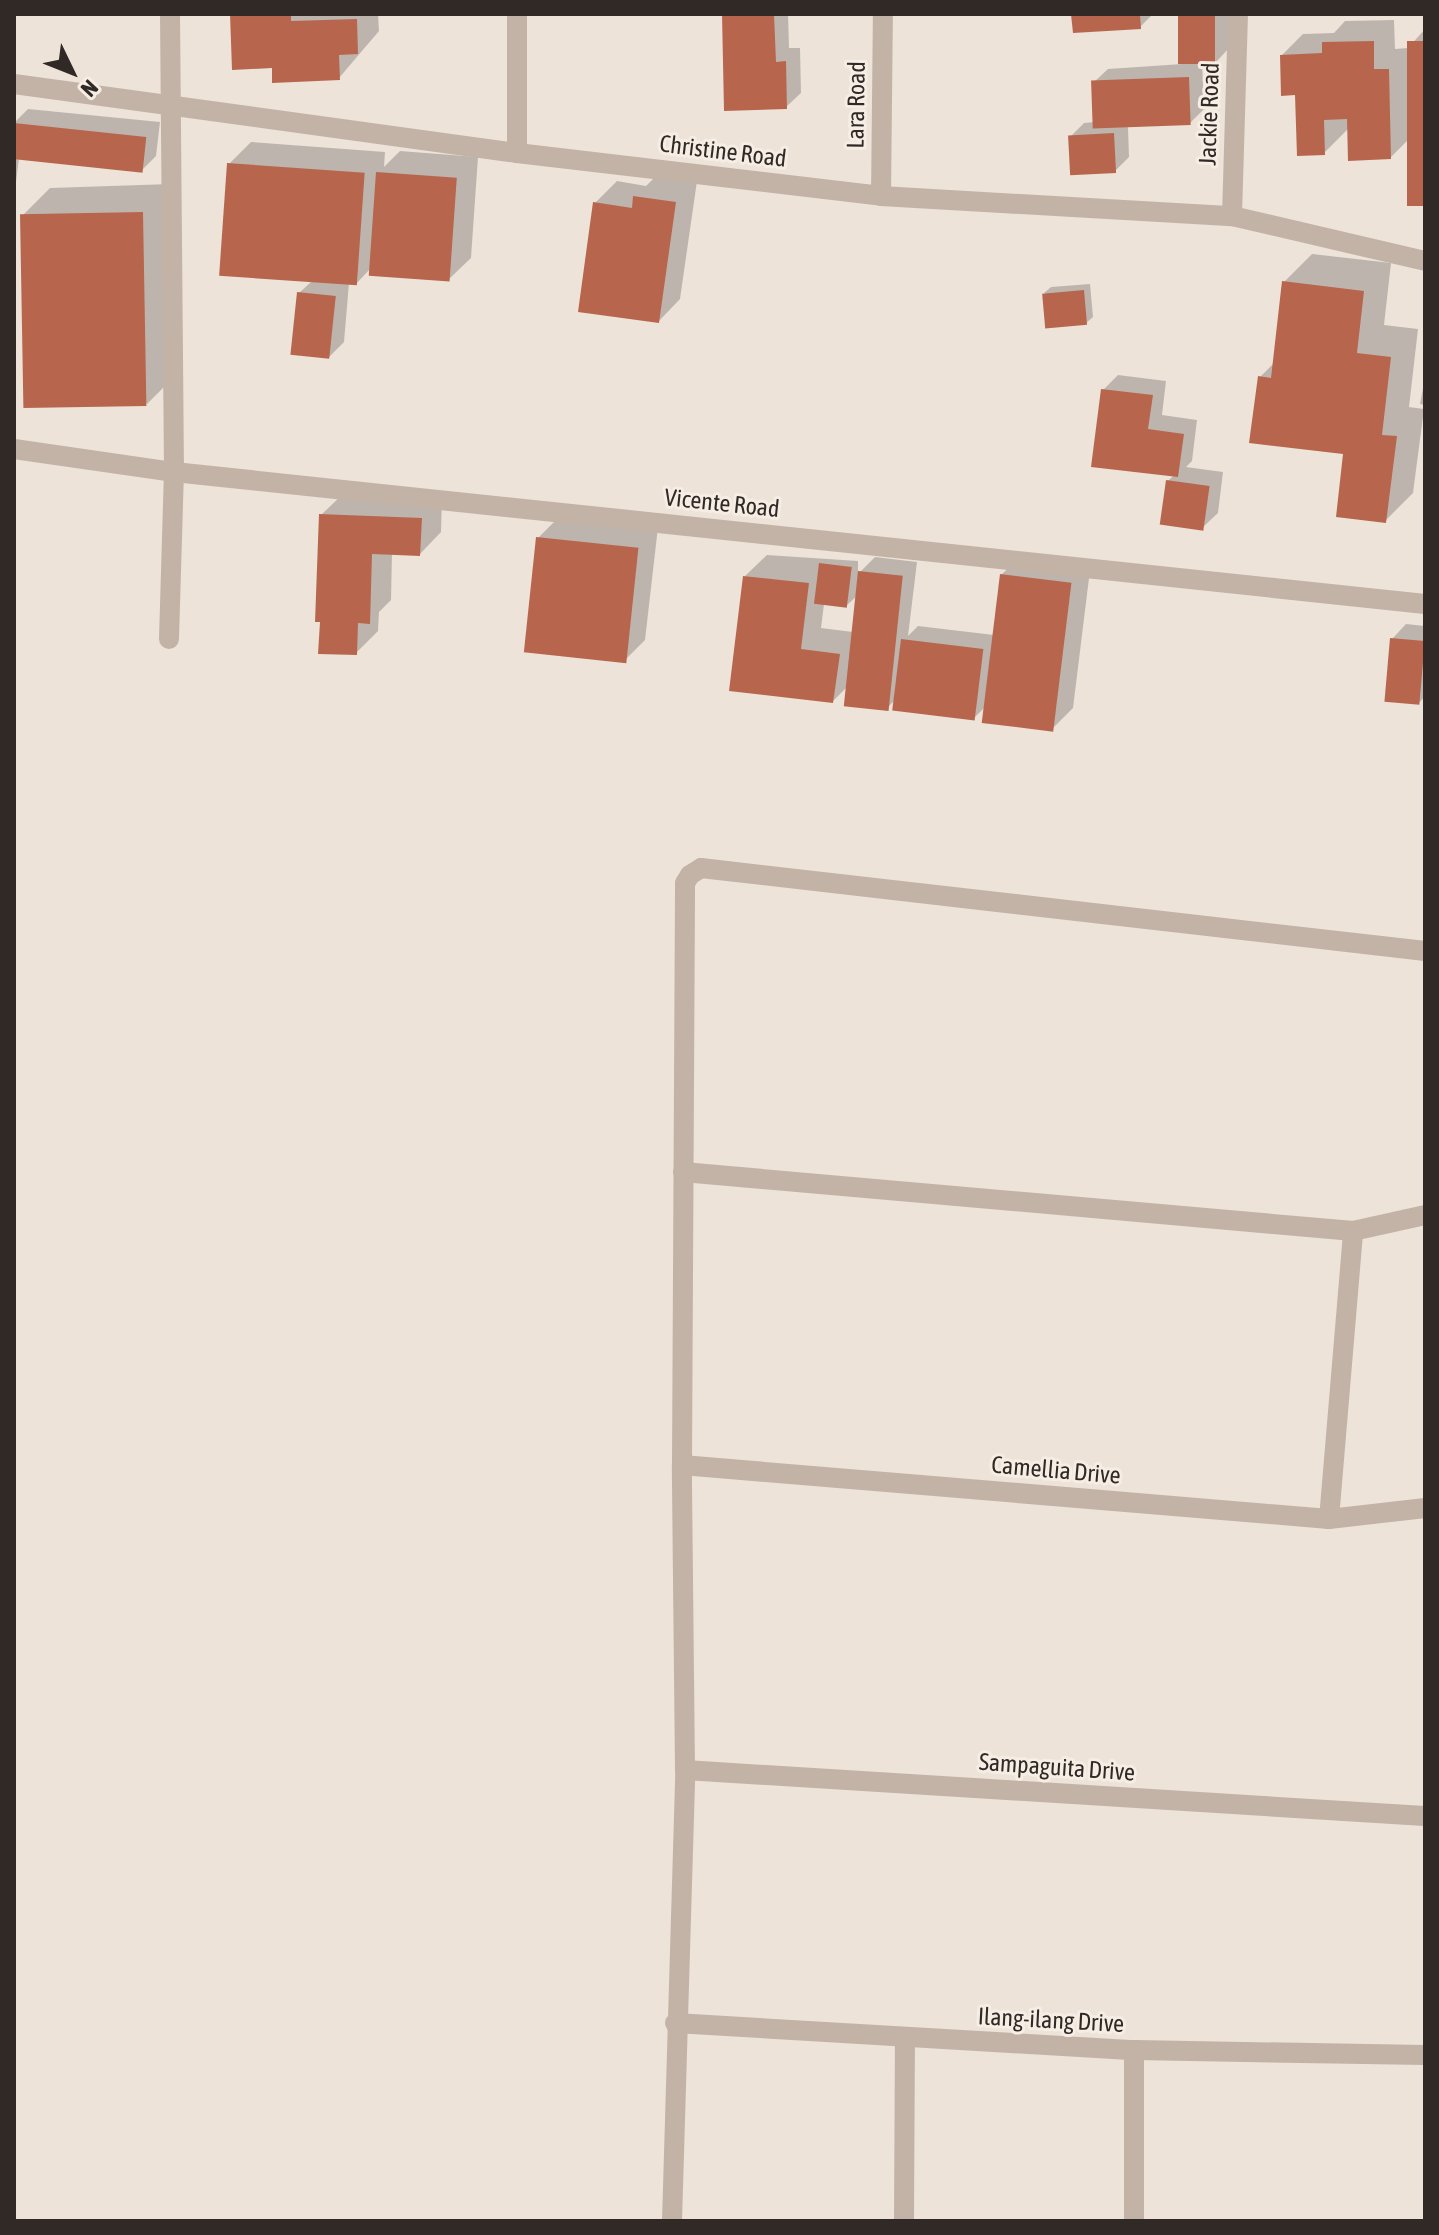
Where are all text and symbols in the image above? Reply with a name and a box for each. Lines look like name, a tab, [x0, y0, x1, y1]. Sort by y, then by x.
north arrow	[32, 32, 112, 112]
street label: Lara Road	[841, 61, 871, 149]
street label: Jackie Road	[1193, 62, 1225, 166]
text: N	[76, 75, 103, 102]
street label: Christine Road	[658, 129, 788, 173]
street label: Vicente Road	[663, 483, 781, 523]
street label: Camellia Drive	[990, 1450, 1122, 1490]
street label: Sampaguita Drive	[978, 1747, 1136, 1787]
street label: Ilang-ilang Drive	[977, 2002, 1125, 2038]

